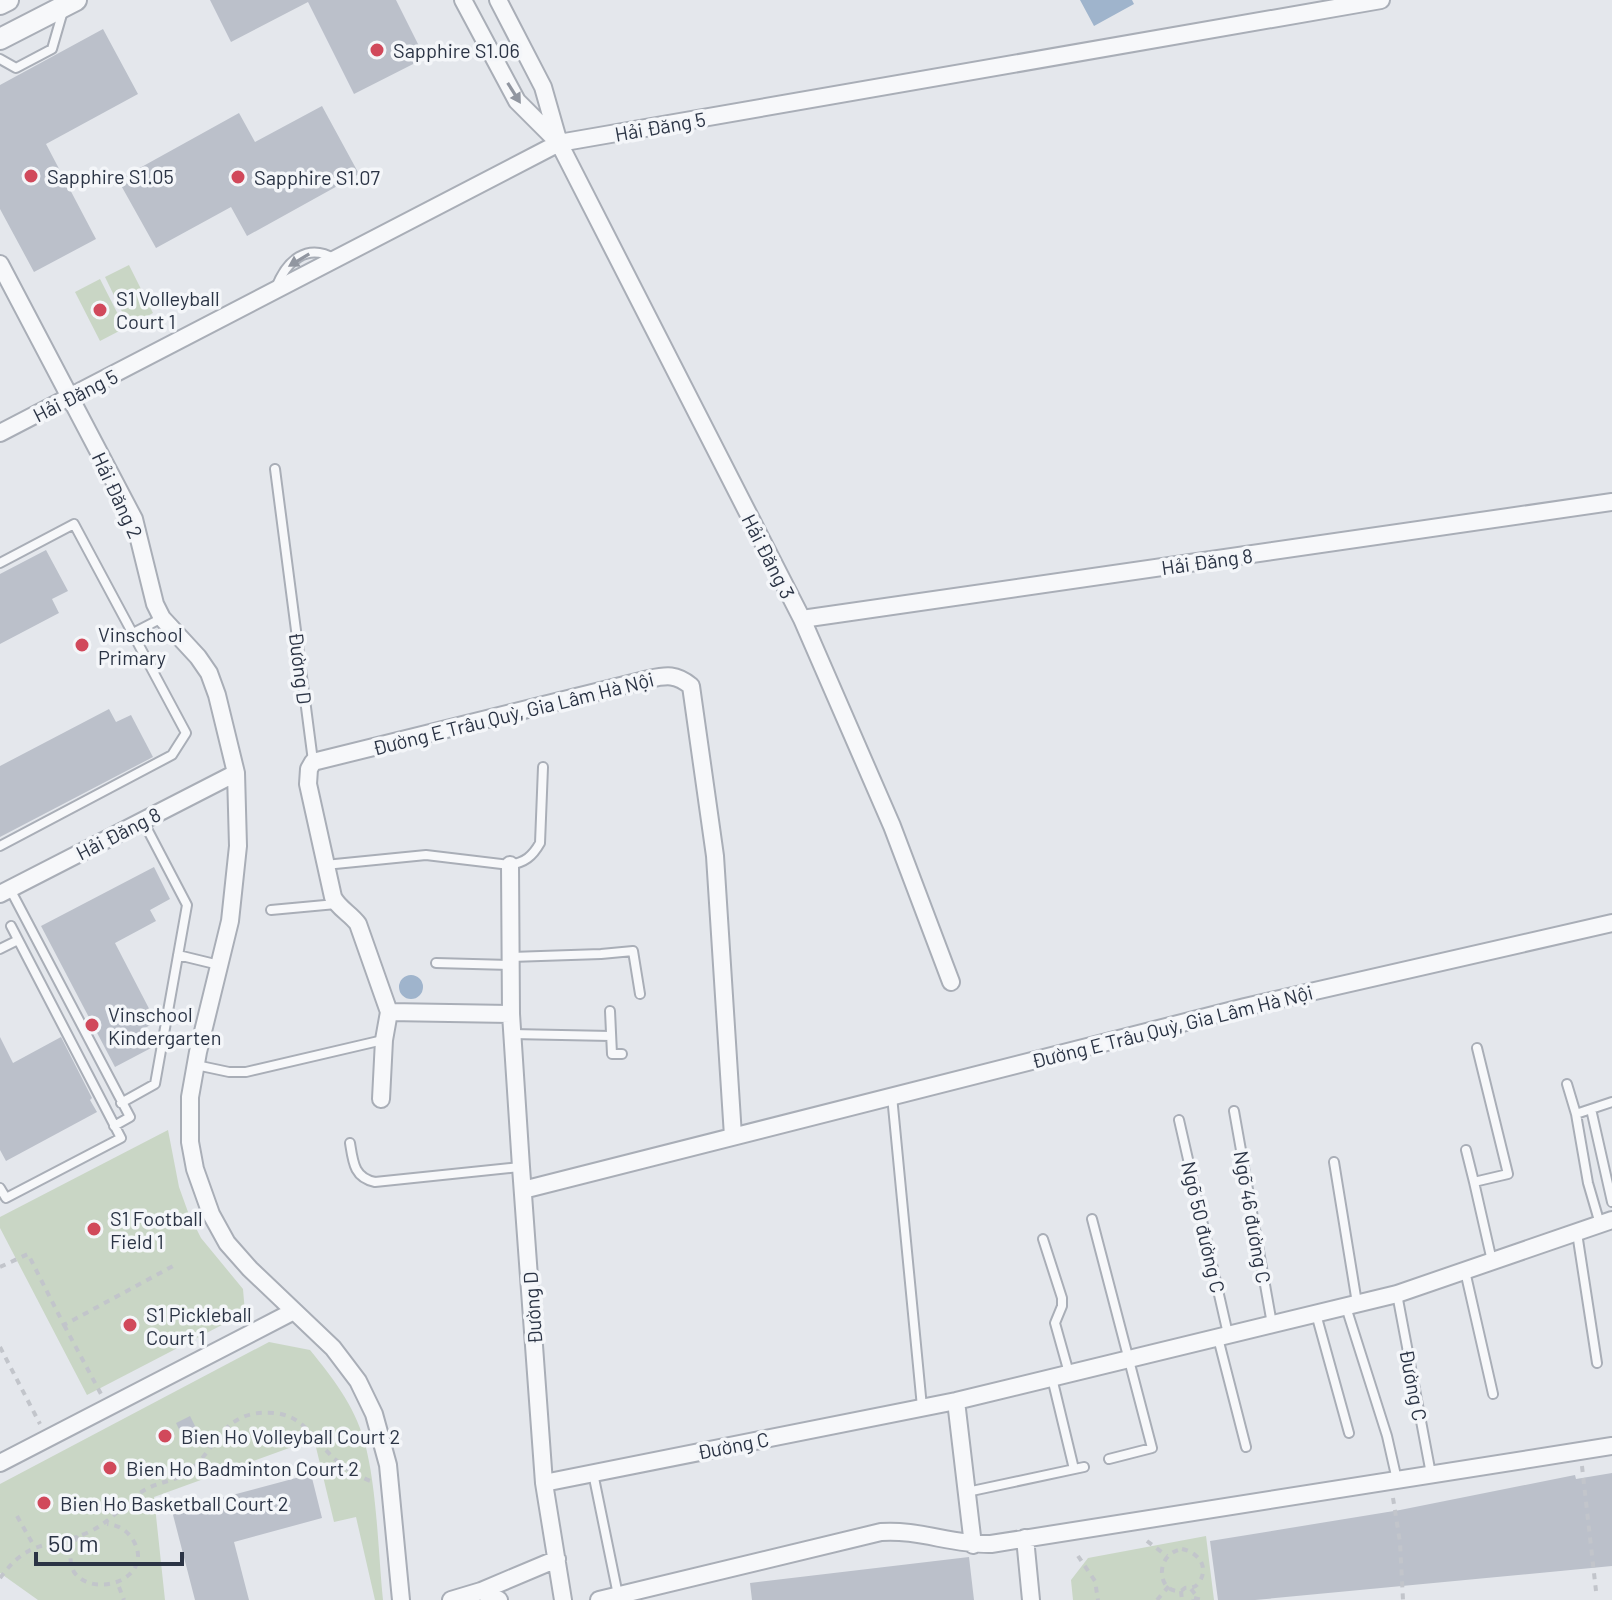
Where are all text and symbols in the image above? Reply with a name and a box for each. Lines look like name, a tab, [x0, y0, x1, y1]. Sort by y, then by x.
place label: Sapphire S1.06	[393, 38, 520, 62]
marker: Sapphire S1.06	[368, 41, 386, 59]
one-way arrow	[506, 82, 520, 104]
street label: Hải Đăng 5	[613, 106, 707, 146]
place label: Sapphire S1.05	[47, 164, 174, 188]
place label: Sapphire S1.07	[254, 165, 380, 189]
marker: Sapphire S1.05	[22, 167, 40, 185]
marker: Sapphire S1.07	[229, 168, 247, 186]
one-way arrow	[287, 252, 310, 267]
place label: S1 Volleyball Court 1	[116, 286, 220, 333]
marker: S1 Volleyball Court 1	[91, 301, 109, 319]
street label: Hải Đăng 5	[29, 363, 121, 427]
street label: Hải Đăng 2	[88, 448, 148, 542]
street label: Hải Đăng 3	[737, 510, 801, 602]
street label: Hải Đăng 8	[1160, 543, 1254, 579]
place label: Vinschool Primary	[98, 622, 183, 669]
street label: Đường D	[285, 630, 317, 706]
marker: Vinschool Primary	[73, 636, 91, 654]
street label: Đường E Trâu Quỳ, Gia Lâm Hà Nội	[370, 666, 656, 760]
street label: Hải Đăng 8	[72, 801, 164, 865]
street label: Đường E Trâu Quỳ, Gia Lâm Hà Nội	[1029, 979, 1315, 1073]
place label: Vinschool Kindergarten	[108, 1002, 221, 1049]
marker: Vinschool Kindergarten	[83, 1016, 101, 1034]
street label: Ngõ 46 đường C	[1230, 1149, 1276, 1285]
street label: Ngõ 50 đường C	[1177, 1159, 1231, 1295]
place label: S1 Football Field 1	[110, 1206, 203, 1253]
marker: S1 Football Field 1	[85, 1220, 103, 1238]
street label: Đường D	[517, 1271, 547, 1345]
place label: S1 Pickleball Court 1	[146, 1302, 252, 1349]
marker: S1 Pickleball Court 1	[121, 1316, 139, 1334]
street label: Đường C	[1395, 1347, 1433, 1423]
place label: Bien Ho Volleyball Court 2	[181, 1424, 400, 1448]
street label: Đường C	[695, 1426, 771, 1464]
marker: Bien Ho Volleyball Court 2	[156, 1427, 174, 1445]
place label: Bien Ho Badminton Court 2	[126, 1456, 359, 1480]
marker: Bien Ho Badminton Court 2	[101, 1459, 119, 1477]
place label: Bien Ho Basketball Court 2	[60, 1491, 288, 1515]
marker: Bien Ho Basketball Court 2	[35, 1494, 53, 1512]
scale bar	[36, 1516, 182, 1566]
text: 50 m	[48, 1528, 99, 1557]

